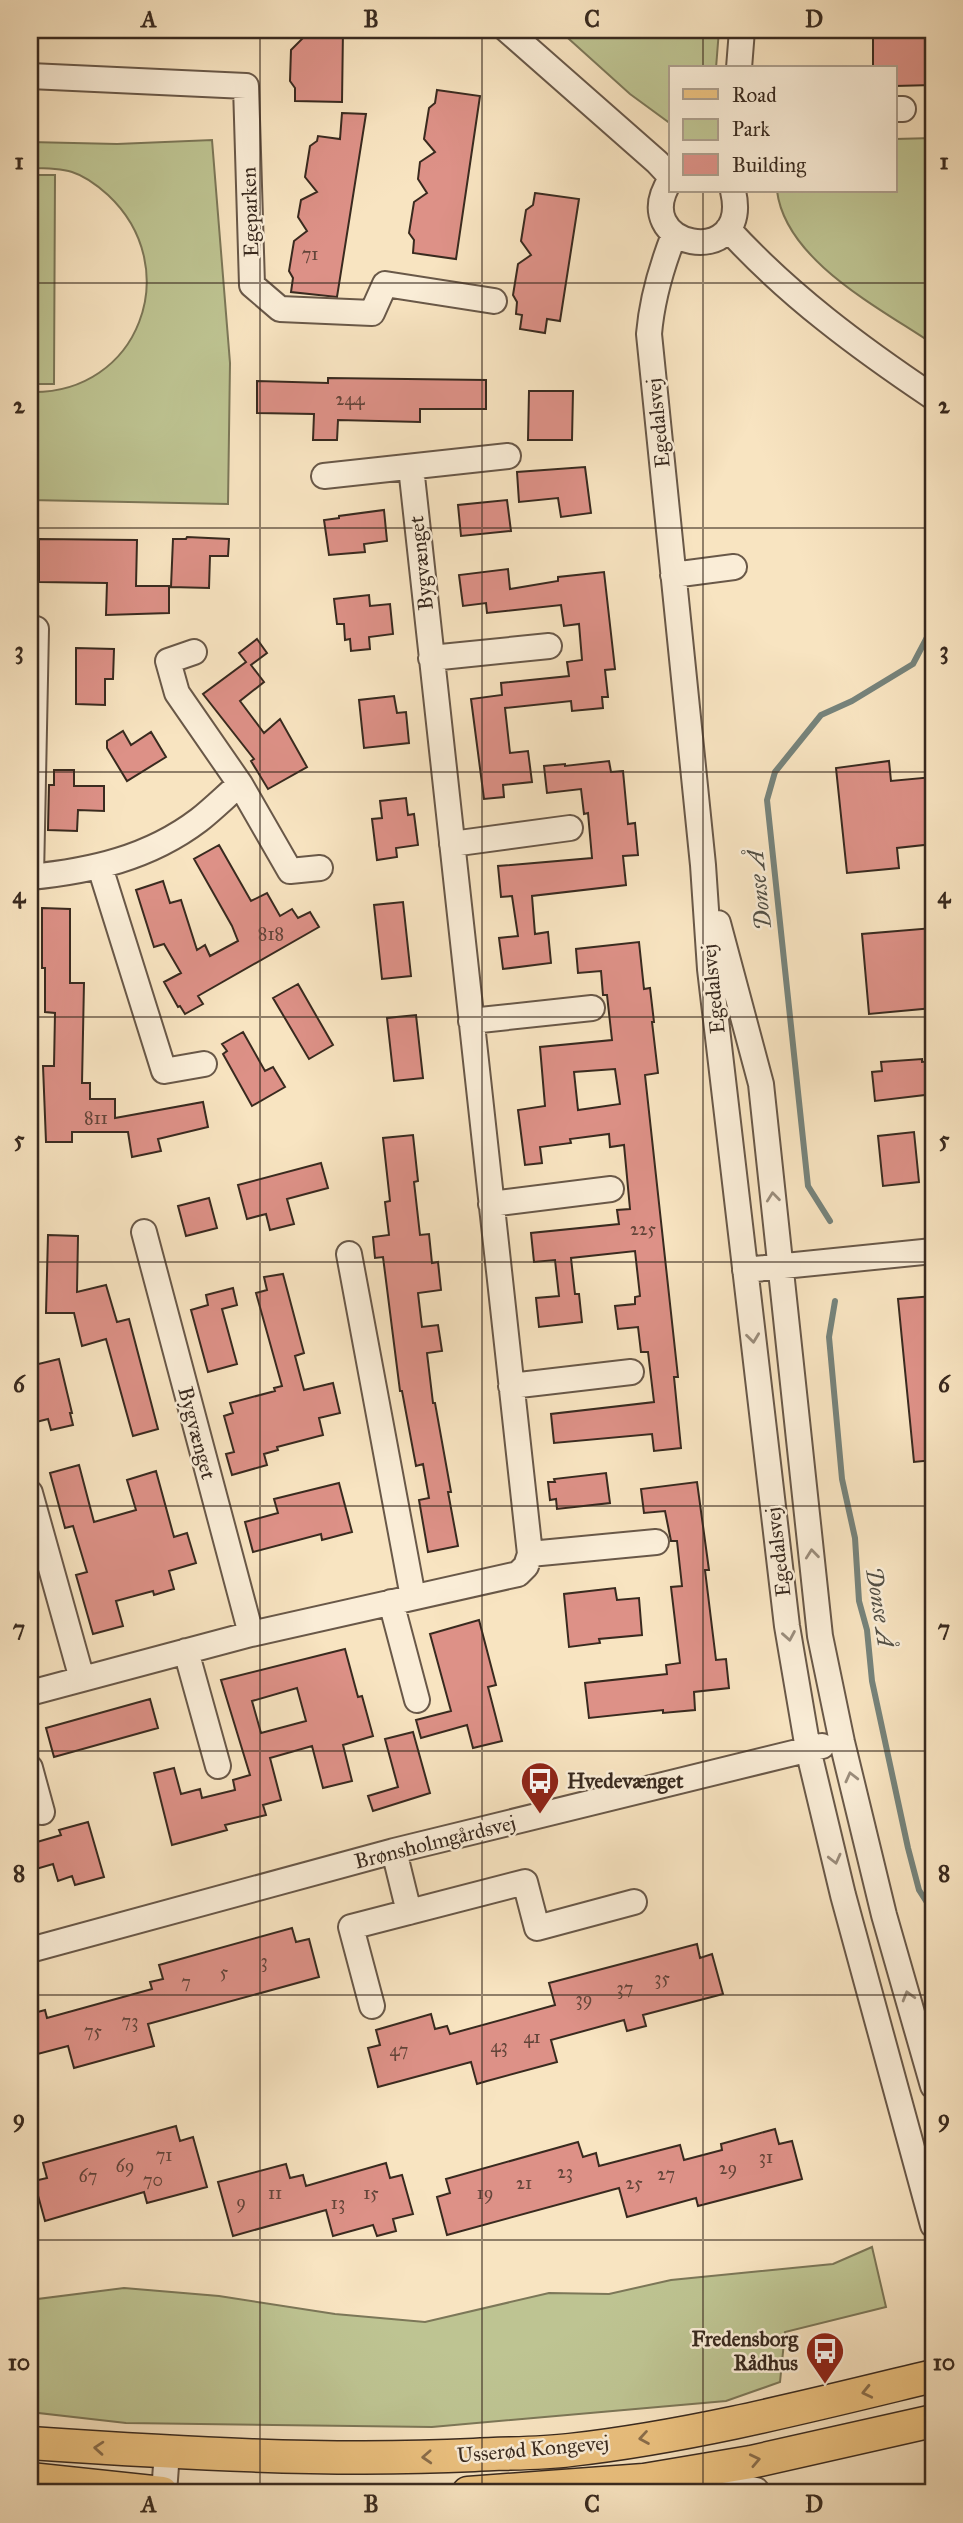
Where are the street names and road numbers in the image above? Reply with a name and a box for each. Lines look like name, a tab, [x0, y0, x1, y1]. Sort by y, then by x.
street label: Egeparken	[235, 166, 265, 258]
street label: Egedalsvej	[640, 377, 676, 469]
street label: Bygvænget	[403, 514, 439, 611]
street label: Egedalsvej	[695, 943, 731, 1035]
street label: Bygvænget	[172, 1384, 222, 1483]
street label: Egedalsvej	[760, 1506, 796, 1598]
street label: Brønsholmgårdsvej	[352, 1809, 518, 1875]
street label: Usserød Kongevej	[456, 2429, 610, 2469]

